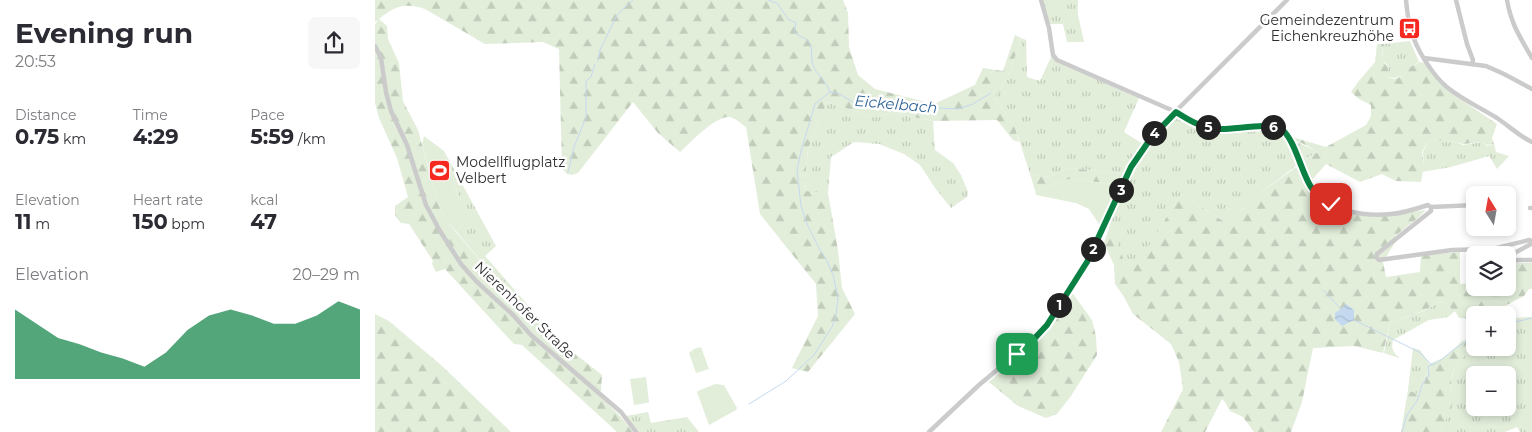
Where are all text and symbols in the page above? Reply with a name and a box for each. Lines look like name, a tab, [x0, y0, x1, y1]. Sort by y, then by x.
place label: Gemeindezentrum Eichenkreuzhöhe	[1260, 11, 1394, 45]
text: Evening run	[15, 16, 193, 50]
bus stop icon: Gemeindezentrum Eichenkreuzhöhe	[1398, 16, 1422, 40]
button: share	[308, 17, 360, 69]
text: 20:53	[15, 52, 56, 71]
water label: Eickelbach	[854, 91, 938, 117]
text: Distance	[15, 106, 77, 124]
text: Time	[133, 106, 168, 124]
text: Pace	[250, 106, 285, 124]
pin: 5	[1195, 114, 1221, 140]
pin: 6	[1261, 114, 1285, 140]
text: 5	[1204, 118, 1213, 136]
text: 6	[1269, 118, 1278, 136]
pin: 4	[1141, 120, 1167, 146]
text: 0.75	[15, 124, 59, 149]
text: 4:29	[133, 124, 179, 149]
text: 5:59	[250, 124, 294, 149]
text: 4	[1150, 124, 1159, 142]
text: km	[59, 130, 86, 148]
text: /km	[294, 130, 326, 148]
place label: Modellflugplatz Velbert	[456, 153, 565, 187]
sports icon: Modellflugplatz Velbert	[428, 158, 452, 182]
pin: 3	[1109, 178, 1133, 202]
text: 3	[1117, 181, 1126, 199]
pin	[1310, 183, 1352, 225]
north arrow	[1466, 186, 1516, 236]
map controls	[1466, 186, 1516, 416]
icon: check	[1317, 190, 1345, 218]
text: Elevation	[15, 191, 80, 209]
text: Heart rate	[133, 191, 203, 209]
text: kcal	[250, 191, 278, 209]
text: 11	[15, 209, 31, 234]
text: 150	[133, 209, 168, 234]
text: 47	[250, 209, 277, 234]
text: m	[31, 215, 50, 233]
text: bpm	[168, 215, 205, 233]
pin: 2	[1081, 236, 1105, 262]
text: 2	[1089, 240, 1098, 258]
button: layers	[1466, 246, 1516, 296]
street label: Nierenhofer Straße	[471, 257, 579, 363]
text: Elevation	[15, 265, 89, 284]
text: 20–29 m	[292, 265, 360, 284]
pin: 1	[1047, 292, 1071, 318]
text: 1	[1057, 296, 1062, 314]
button: +	[1466, 306, 1516, 356]
pin	[996, 333, 1038, 375]
icon: arrive	[1003, 340, 1031, 368]
button: −	[1466, 366, 1516, 416]

